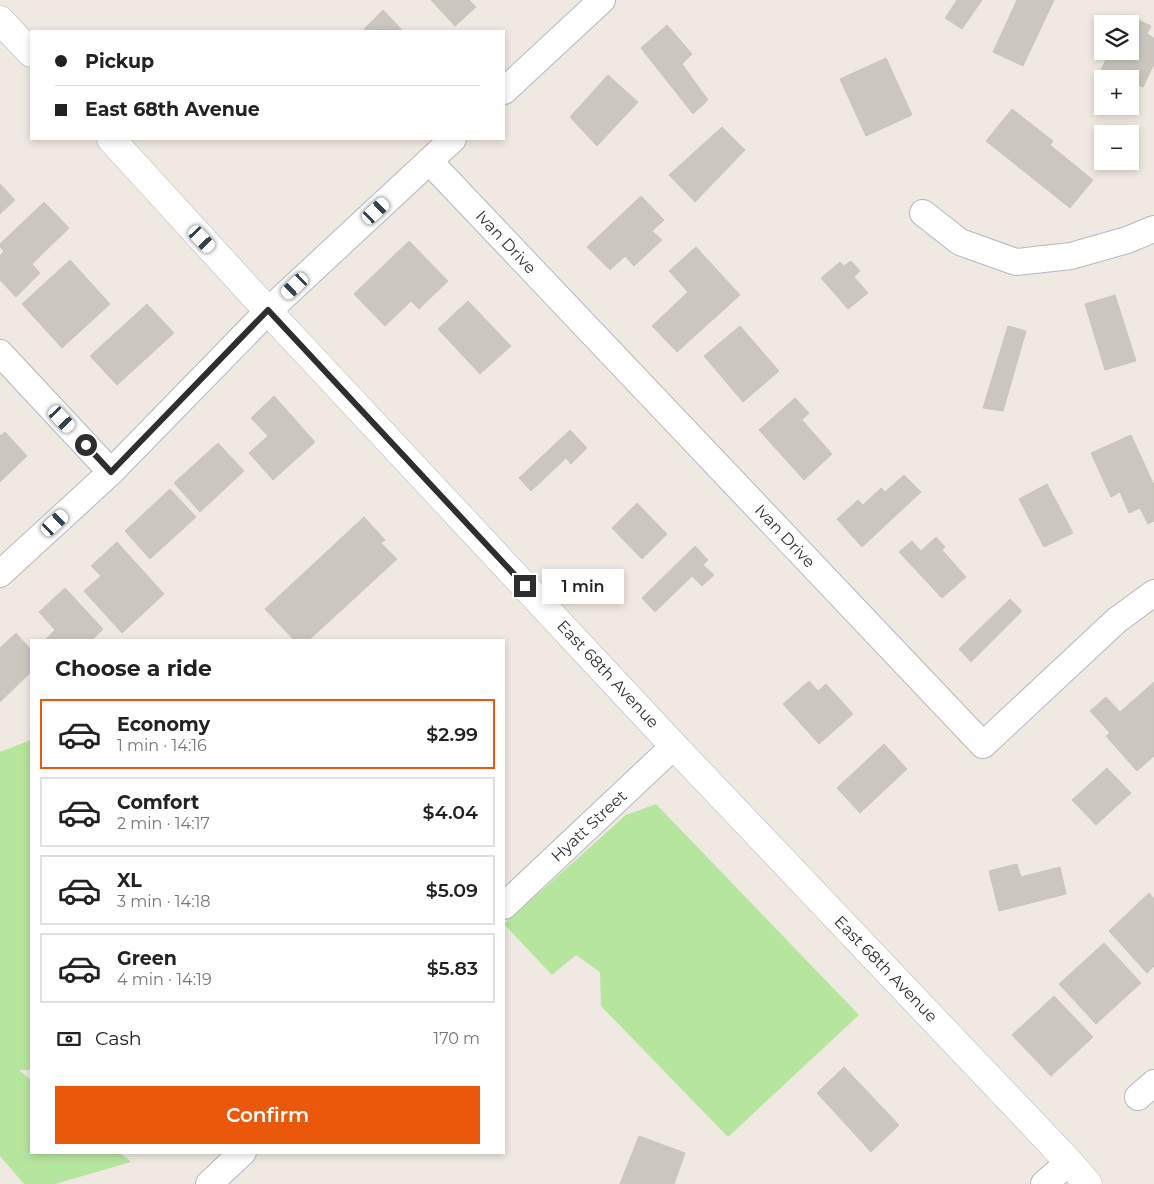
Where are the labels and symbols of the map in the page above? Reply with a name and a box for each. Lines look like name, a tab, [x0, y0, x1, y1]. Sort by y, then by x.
car	[359, 195, 392, 227]
street label: Ivan Drive	[472, 206, 540, 278]
car	[186, 223, 217, 255]
car	[278, 270, 311, 302]
car	[46, 403, 77, 435]
route start	[75, 434, 97, 456]
street label: Ivan Drive	[751, 500, 819, 572]
car	[38, 507, 71, 539]
callout: 1 min	[542, 568, 625, 604]
route end	[514, 575, 536, 597]
street label: East 68th Avenue	[553, 616, 663, 732]
street label: Hyatt Street	[547, 786, 631, 866]
street label: East 68th Avenue	[830, 912, 942, 1026]

